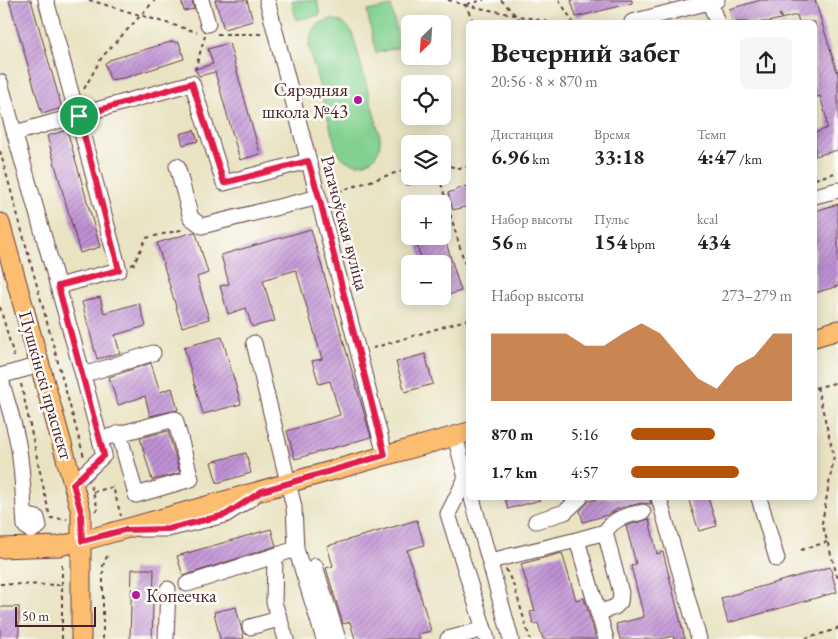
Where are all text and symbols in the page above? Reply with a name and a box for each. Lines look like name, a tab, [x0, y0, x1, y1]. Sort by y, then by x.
north arrow	[401, 15, 451, 65]
map controls	[401, 15, 451, 305]
text: Вечерний забег	[491, 34, 680, 70]
button: share	[740, 37, 792, 89]
text: 20:56 · 8 × 870 m	[491, 71, 598, 92]
button: locate	[401, 75, 451, 125]
place label: Сярэдняя школа №43	[262, 77, 348, 124]
marker: Сярэдняя школа №43	[352, 94, 364, 106]
pin	[58, 95, 100, 137]
icon: arrive	[65, 102, 93, 130]
text: Дистанция	[491, 125, 553, 143]
text: Время	[594, 125, 630, 143]
text: Темп	[697, 125, 726, 143]
button: layers	[401, 135, 451, 185]
text: 6.96	[491, 143, 530, 170]
text: 33:18	[594, 143, 644, 170]
text: 4:47	[697, 143, 736, 170]
text: km	[530, 150, 550, 168]
text: /km	[736, 150, 762, 168]
street label: Рагачоўская вуліца	[315, 153, 375, 294]
button: +	[401, 195, 451, 245]
text: Набор высоты	[491, 210, 572, 228]
text: Пульс	[594, 210, 629, 228]
text: kcal	[697, 210, 718, 228]
text: 56	[491, 228, 513, 255]
text: 154	[594, 228, 627, 255]
text: 434	[697, 228, 730, 255]
text: m	[513, 235, 527, 253]
text: bpm	[627, 235, 656, 253]
button: −	[401, 255, 451, 305]
text: Набор высоты	[491, 285, 584, 306]
text: 273–279 m	[721, 285, 792, 306]
street label: Пушкінскі праспект	[13, 308, 79, 463]
text: 870 m	[491, 424, 533, 445]
text: 5:16	[571, 424, 598, 445]
text: 1.7 km	[491, 462, 537, 483]
text: 4:57	[571, 462, 598, 483]
place label: Копеечка	[146, 583, 217, 608]
marker: Копеечка	[130, 589, 142, 601]
scale bar	[15, 604, 96, 627]
text: 50 m	[22, 607, 49, 625]

